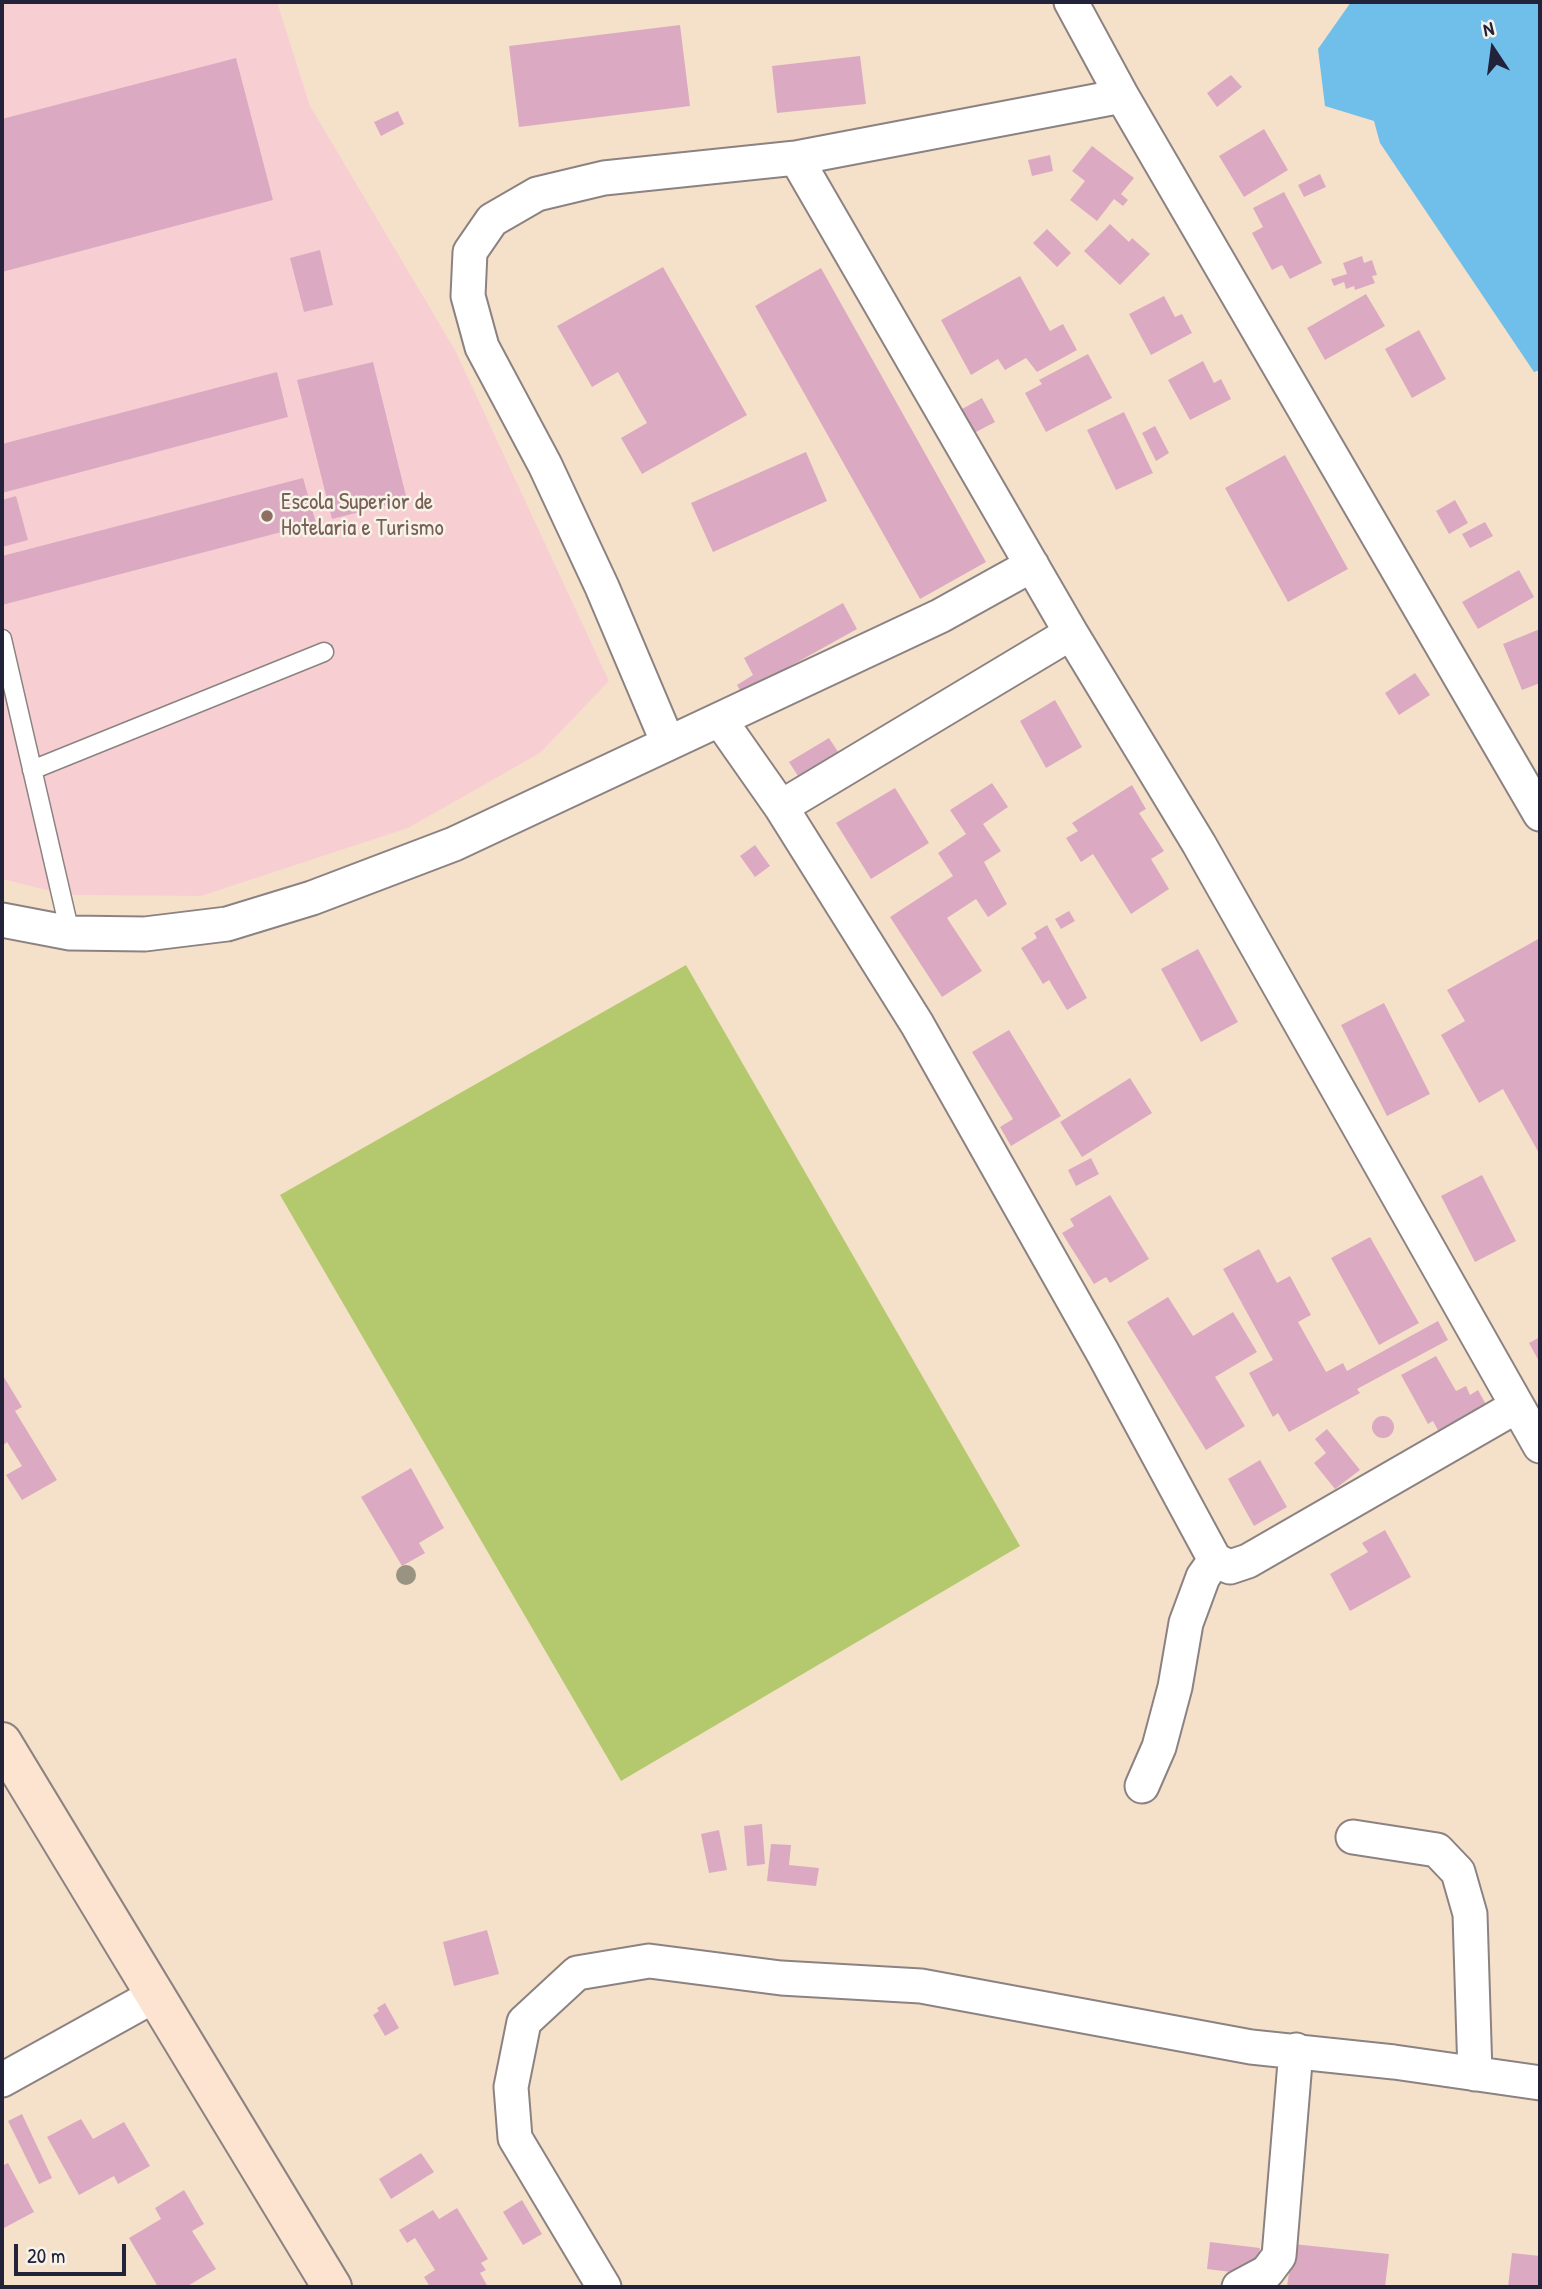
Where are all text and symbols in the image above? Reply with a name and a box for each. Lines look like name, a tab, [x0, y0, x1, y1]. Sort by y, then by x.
north arrow	[1458, 14, 1528, 84]
text: N	[1480, 15, 1496, 42]
place label: Escola Superior de Hotelaria e Turismo	[281, 489, 444, 543]
marker: Escola Superior de Hotelaria e Turismo	[259, 508, 275, 524]
scale bar	[18, 2230, 130, 2274]
text: 20 m	[27, 2241, 65, 2270]

